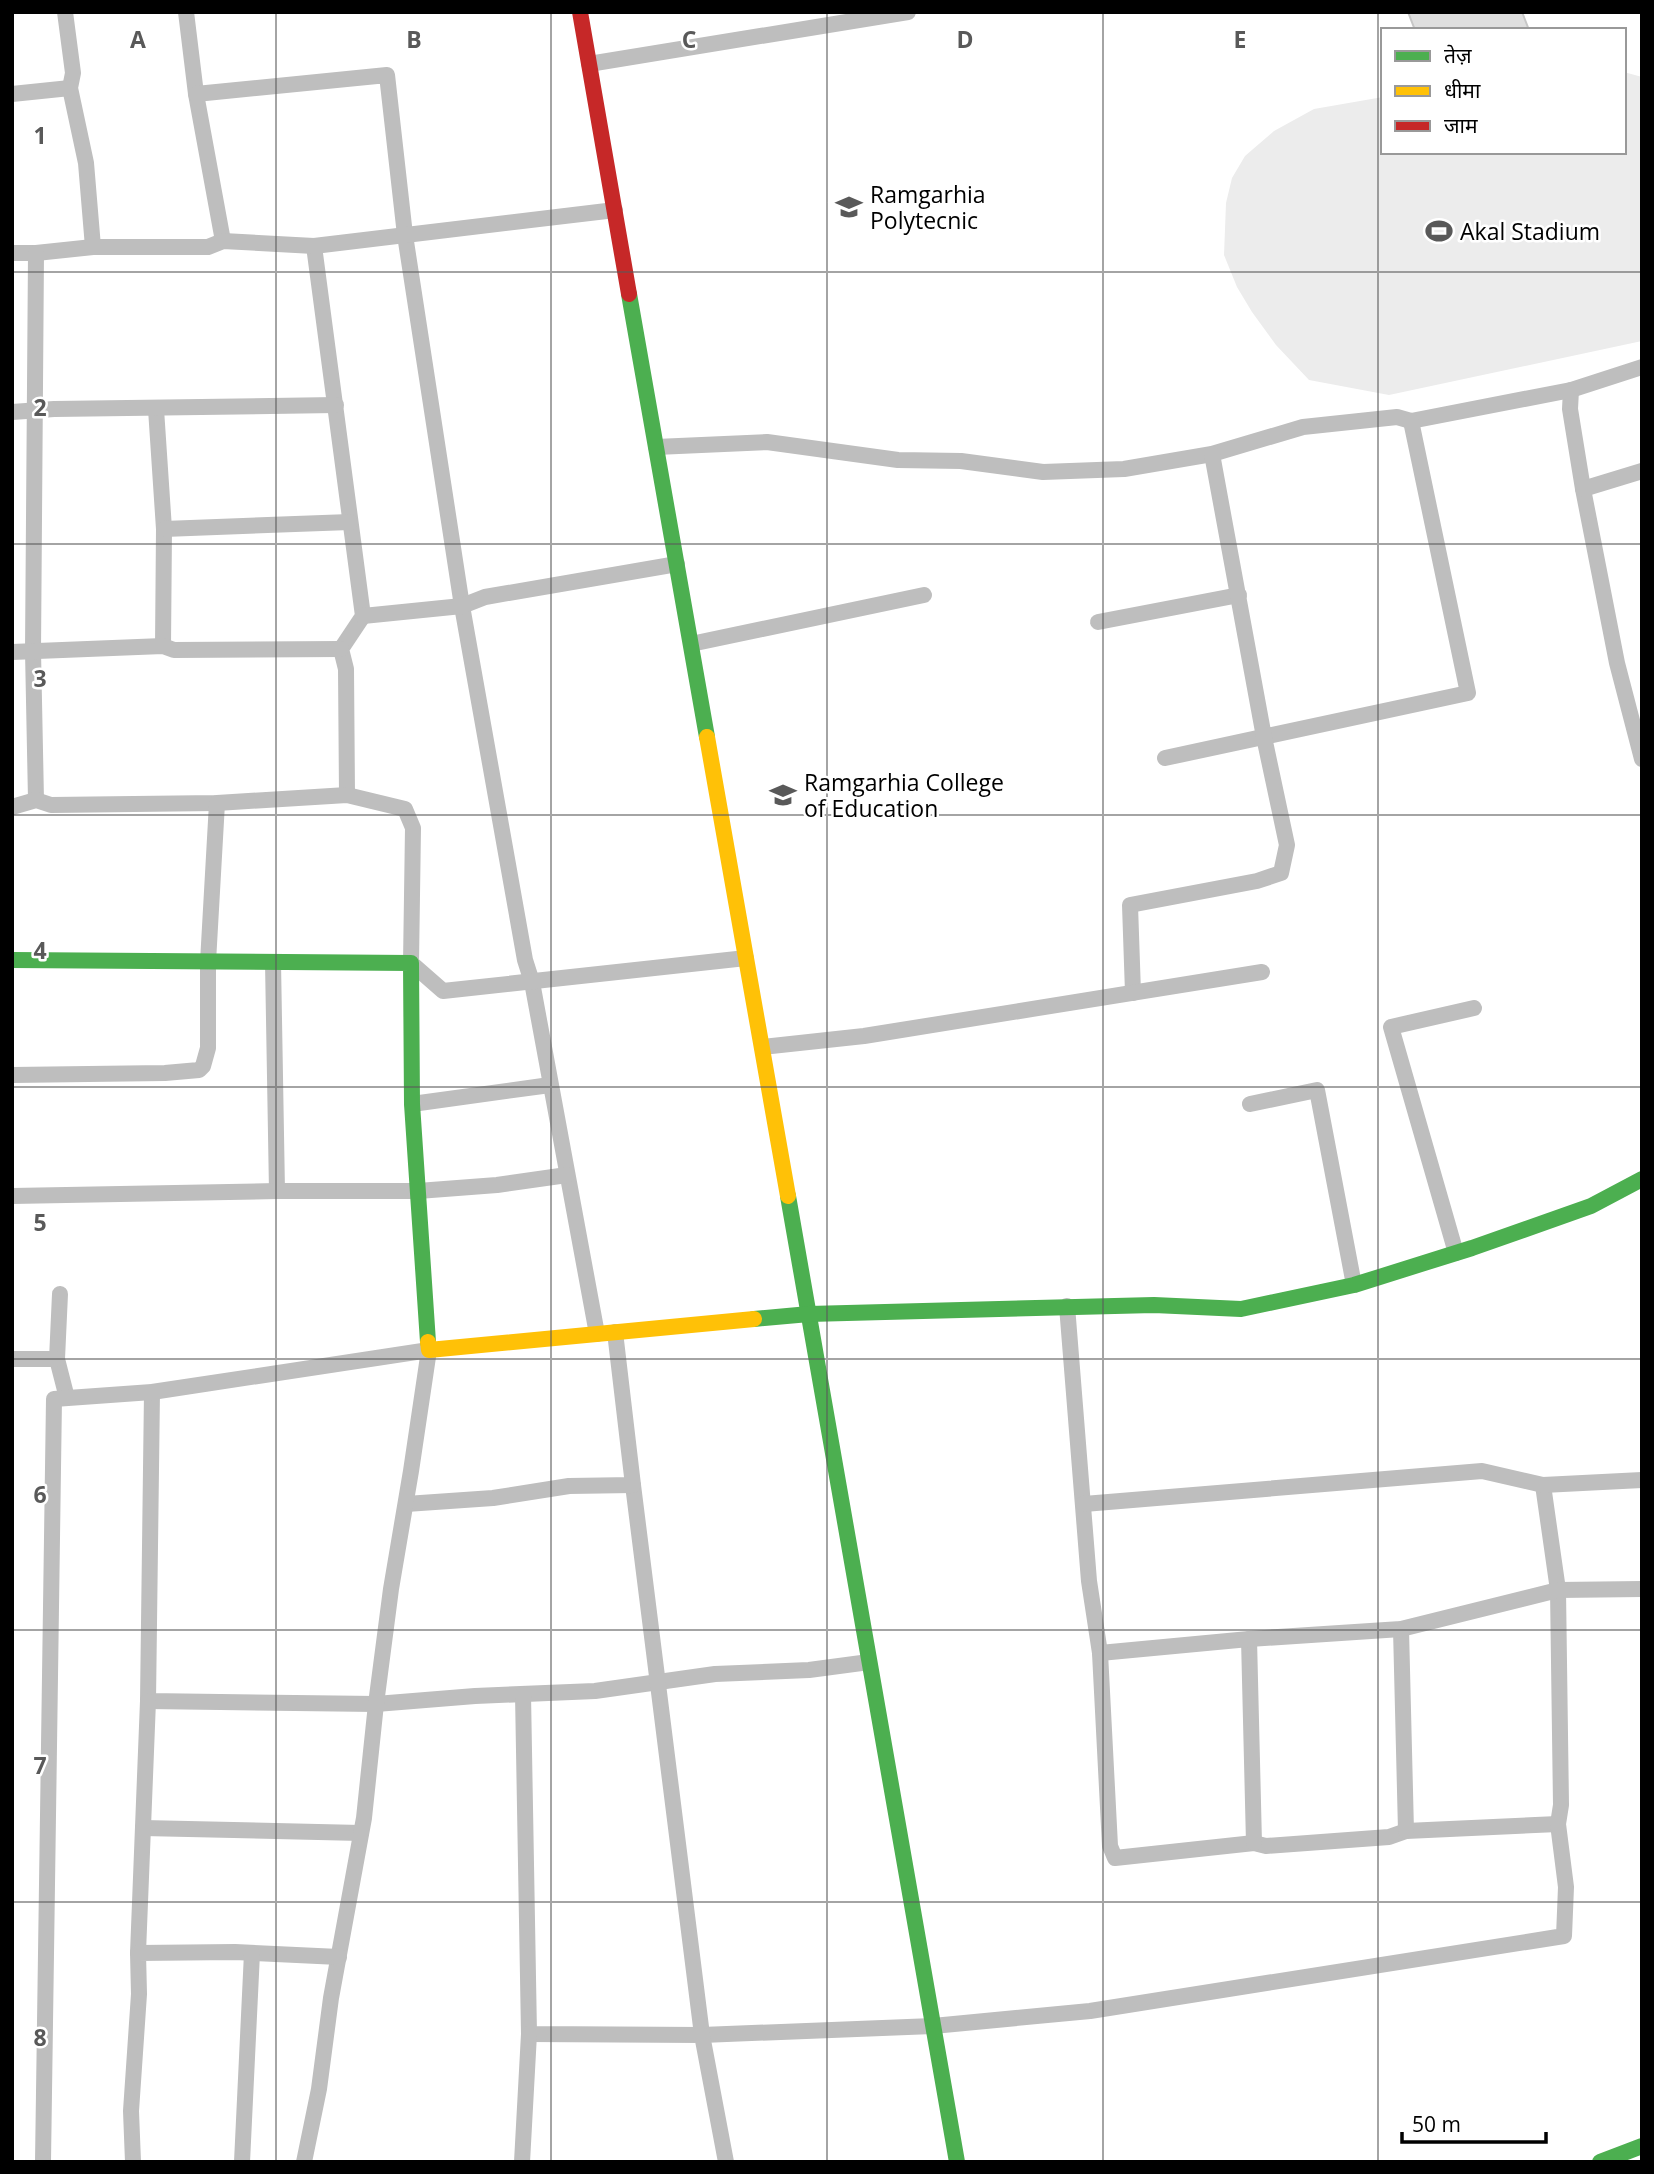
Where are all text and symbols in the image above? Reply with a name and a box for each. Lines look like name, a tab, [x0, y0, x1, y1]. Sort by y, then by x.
text: A	[130, 23, 146, 55]
text: B	[406, 23, 422, 55]
text: C	[682, 23, 696, 55]
text: D	[956, 23, 974, 55]
text: E	[1234, 23, 1246, 55]
legend	[1381, 28, 1626, 154]
text: तेज़	[1444, 41, 1472, 69]
text: धीमा	[1444, 76, 1481, 104]
text: जाम	[1444, 111, 1478, 139]
text: 1	[33, 119, 47, 151]
place label: Ramgarhia Polytecnic	[870, 178, 986, 236]
school or university icon: Ramgarhia Polytecnic	[834, 192, 864, 222]
place label: Akal Stadium	[1460, 215, 1600, 247]
sports icon: Akal Stadium	[1424, 216, 1454, 246]
text: 2	[33, 391, 47, 423]
text: 3	[33, 662, 47, 694]
place label: Ramgarhia College of Education	[804, 766, 1004, 824]
school or university icon: Ramgarhia College of Education	[768, 780, 798, 810]
text: 4	[33, 934, 47, 966]
text: 5	[33, 1206, 47, 1238]
text: 6	[33, 1478, 47, 1510]
text: 7	[33, 1749, 47, 1781]
text: 8	[33, 2021, 47, 2053]
scale bar	[1402, 2100, 1546, 2144]
text: 50 m	[1412, 2110, 1461, 2138]

